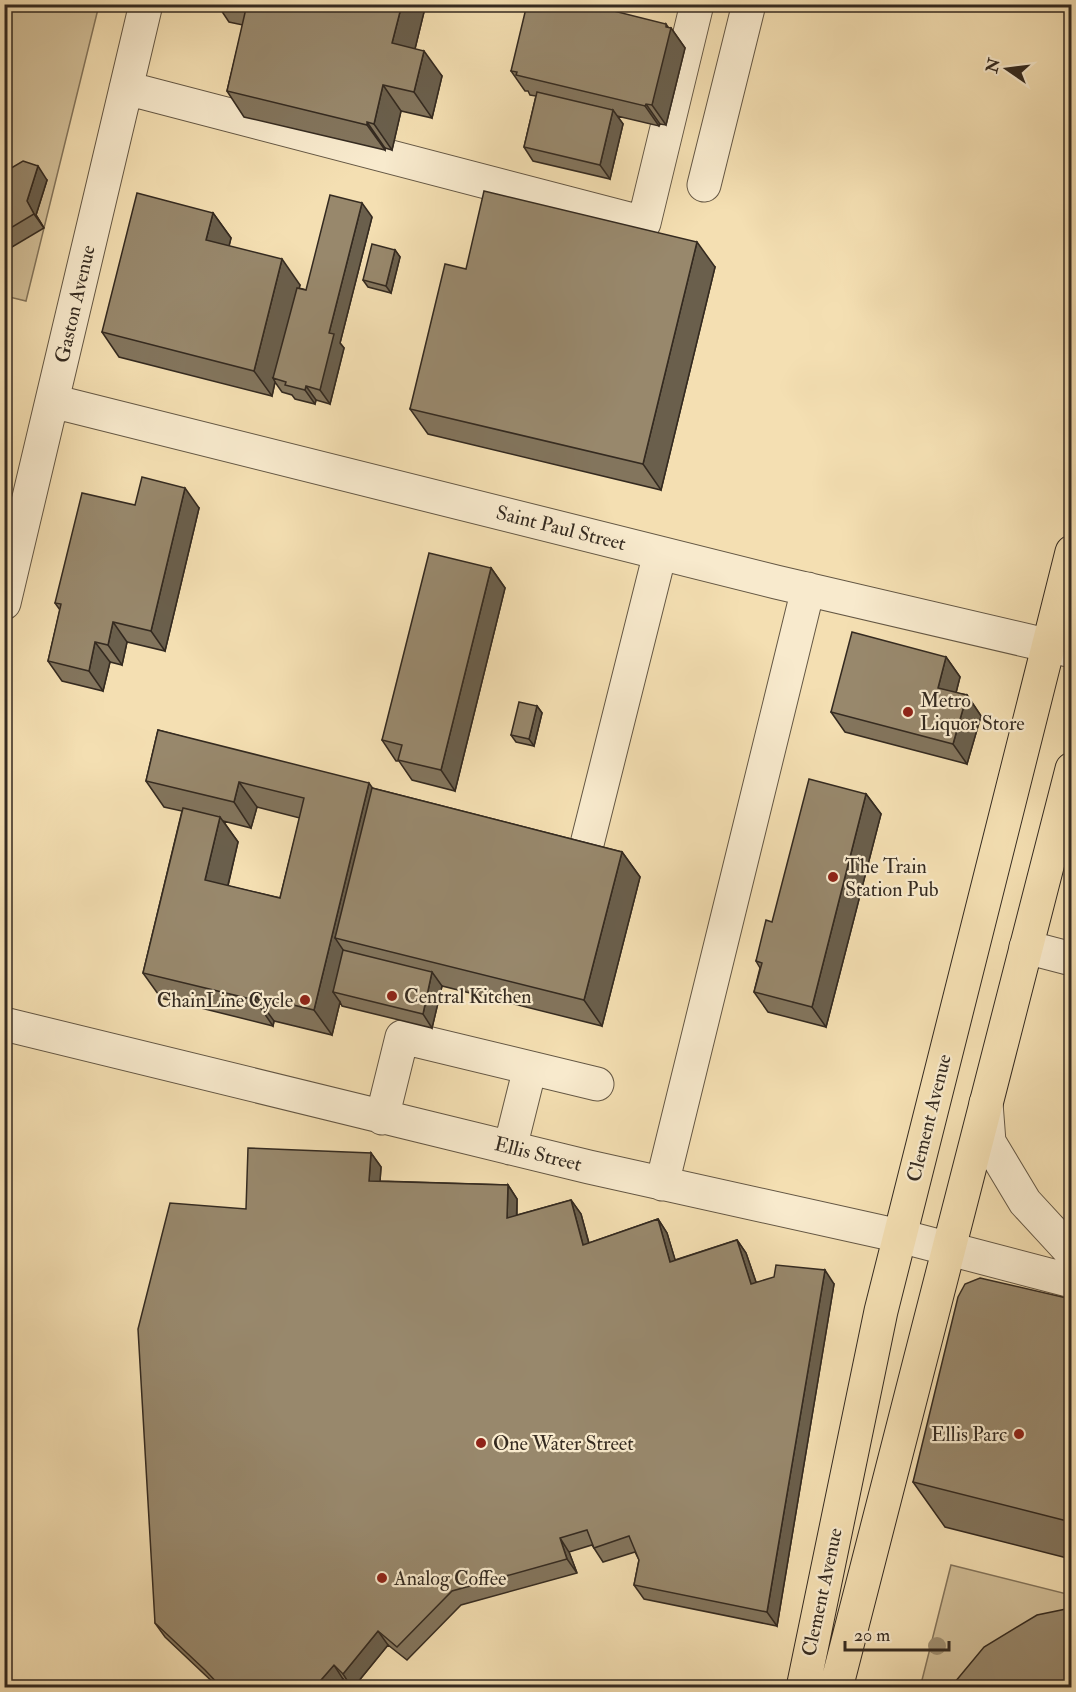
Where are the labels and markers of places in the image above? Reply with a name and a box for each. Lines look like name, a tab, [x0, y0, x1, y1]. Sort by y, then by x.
place label: Metro Liquor Store	[920, 688, 1025, 736]
marker: Metro Liquor Store	[901, 705, 915, 719]
place label: The Train Station Pub	[845, 854, 939, 902]
marker: The Train Station Pub	[826, 870, 840, 884]
place label: Central Kitchen	[404, 984, 532, 1009]
place label: ChainLine Cycle	[157, 988, 293, 1013]
marker: Central Kitchen	[385, 989, 399, 1003]
marker: ChainLine Cycle	[298, 993, 312, 1007]
place label: Ellis Parc	[931, 1422, 1007, 1447]
marker: Ellis Parc	[1012, 1427, 1026, 1441]
place label: One Water Street	[493, 1431, 634, 1456]
marker: One Water Street	[474, 1436, 488, 1450]
place label: Analog Coffee	[393, 1566, 506, 1591]
marker: Analog Coffee	[375, 1571, 389, 1585]

